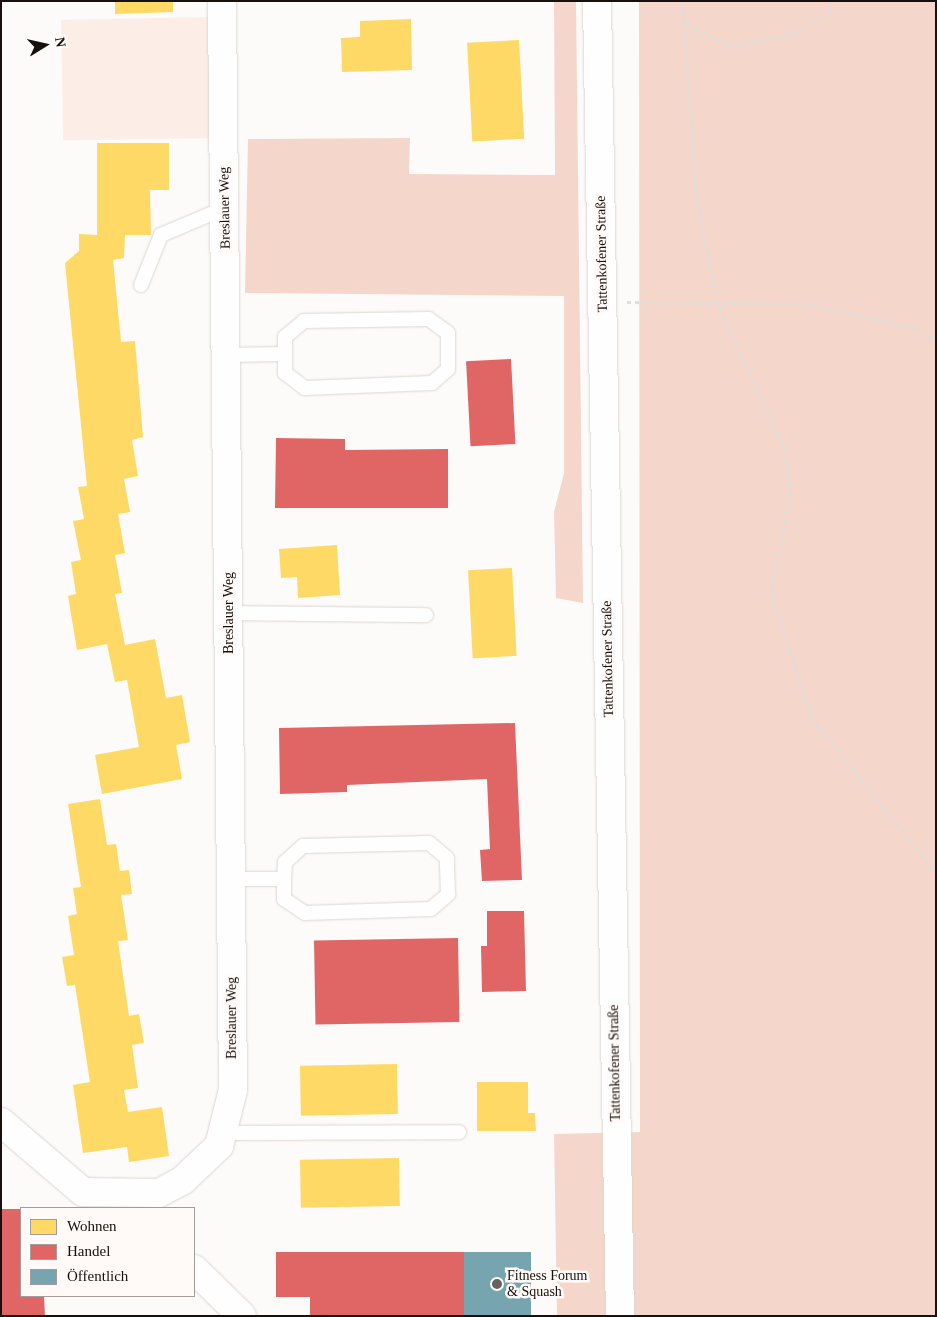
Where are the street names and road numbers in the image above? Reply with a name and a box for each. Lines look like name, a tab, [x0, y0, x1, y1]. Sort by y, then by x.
street label: Breslauer Weg	[216, 167, 234, 249]
street label: Tattenkofener Straße	[593, 195, 611, 313]
street label: Breslauer Weg	[221, 572, 237, 654]
street label: Tattenkofener Straße	[599, 600, 617, 718]
street label: Breslauer Weg	[224, 977, 240, 1059]
street label: Tattenkofener Straße	[606, 1004, 624, 1122]

